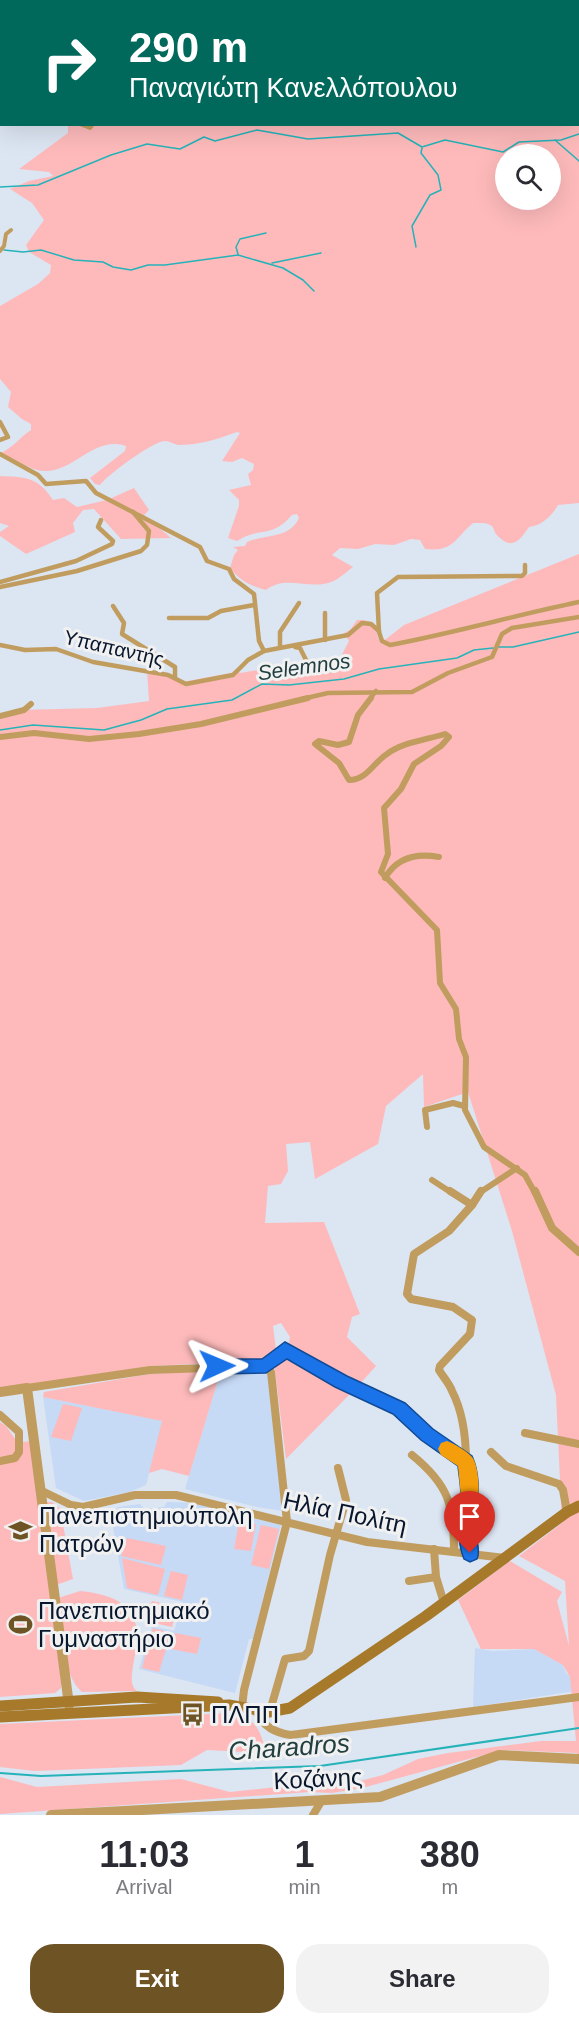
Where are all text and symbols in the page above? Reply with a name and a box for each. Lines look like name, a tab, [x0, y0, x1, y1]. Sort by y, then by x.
icon: right	[30, 24, 108, 102]
text: 290 m	[129, 24, 248, 71]
text: Παναγιώτη Κανελλόπουλου	[129, 73, 458, 103]
map controls	[495, 144, 561, 210]
button: search	[495, 144, 561, 210]
street label: Υπαπαντής	[62, 626, 167, 670]
water label: Selemnos	[256, 649, 352, 684]
position arrow	[185, 1334, 249, 1398]
street label: Ηλία Πολίτη	[281, 1486, 409, 1539]
pin	[444, 1491, 495, 1553]
icon: arrive	[453, 1500, 486, 1533]
place label: Πανεπιστημιούπολη Πατρών	[39, 1502, 253, 1557]
school or university icon: Πανεπιστημιούπολη Πατρών	[8, 1517, 34, 1543]
place label: Πανεπιστημιακό Γυμναστήριο	[38, 1597, 210, 1652]
sports icon: Πανεπιστημιακό Γυμναστήριο	[7, 1612, 33, 1638]
place label: ΠΛΠΠ	[211, 1701, 279, 1728]
bus stop icon: ΠΛΠΠ	[180, 1702, 206, 1728]
water label: Charadros	[227, 1728, 351, 1766]
street label: Κοζάνης	[273, 1763, 363, 1794]
text: 11:03	[99, 1834, 189, 1875]
text: 1	[294, 1834, 315, 1875]
text: 380	[420, 1834, 480, 1875]
text: Arrival	[116, 1876, 173, 1898]
text: min	[288, 1876, 321, 1898]
text: m	[441, 1876, 458, 1898]
button: Exit	[30, 1944, 284, 2013]
button: Share	[296, 1944, 549, 2013]

